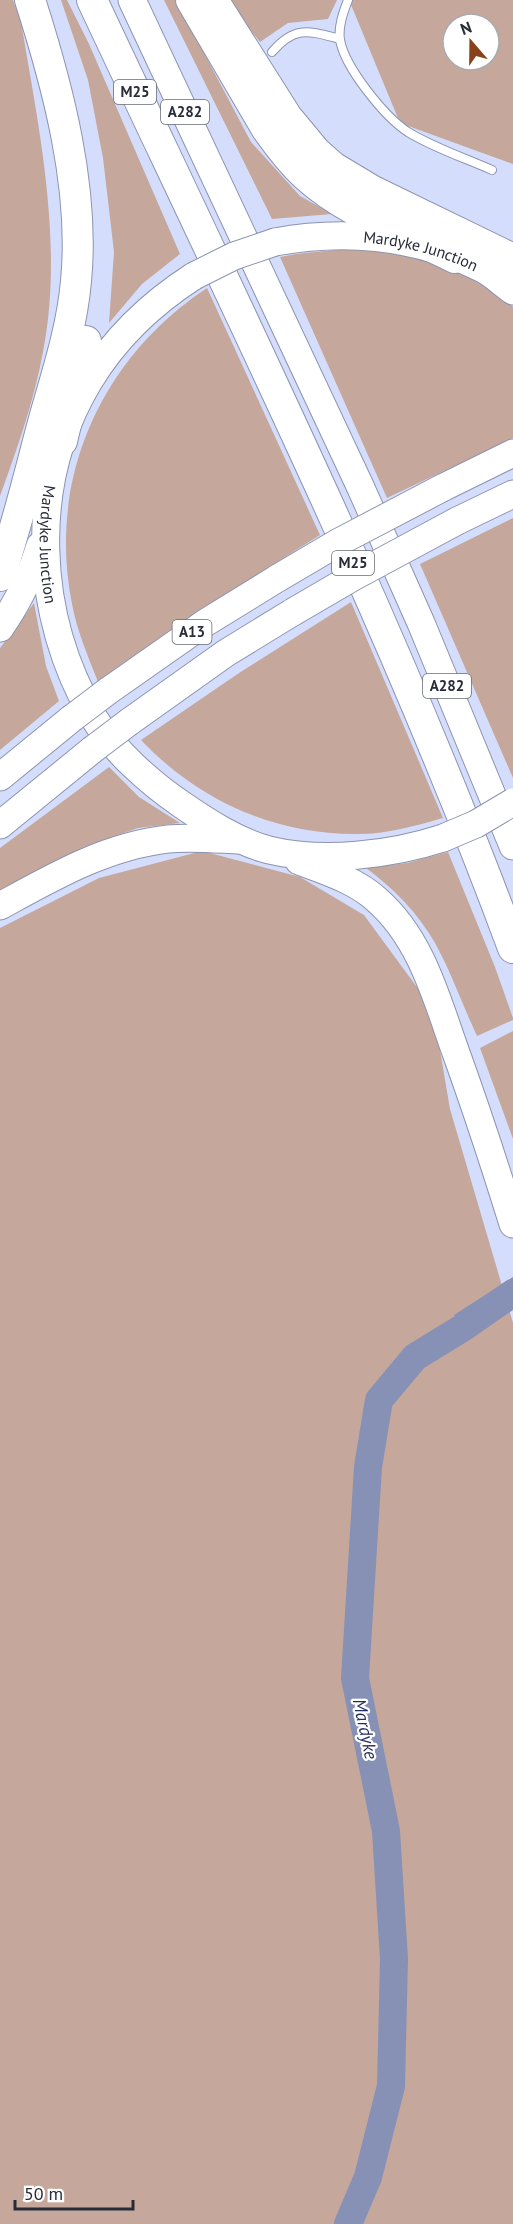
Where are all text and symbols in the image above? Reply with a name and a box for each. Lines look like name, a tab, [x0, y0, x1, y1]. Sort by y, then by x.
north arrow	[441, 12, 501, 72]
text: N	[458, 17, 474, 39]
road number: M25	[114, 80, 156, 104]
road number: A282	[161, 100, 209, 124]
street label: Mardyke Junction	[363, 227, 482, 275]
street label: Mardyke Junction	[36, 484, 61, 605]
road number: M25	[332, 551, 374, 575]
road number: A13	[172, 620, 212, 644]
road number: A282	[423, 674, 471, 698]
water label: Mardyke	[348, 1697, 383, 1762]
scale bar	[15, 2173, 134, 2211]
text: 50 m	[24, 2182, 63, 2205]

